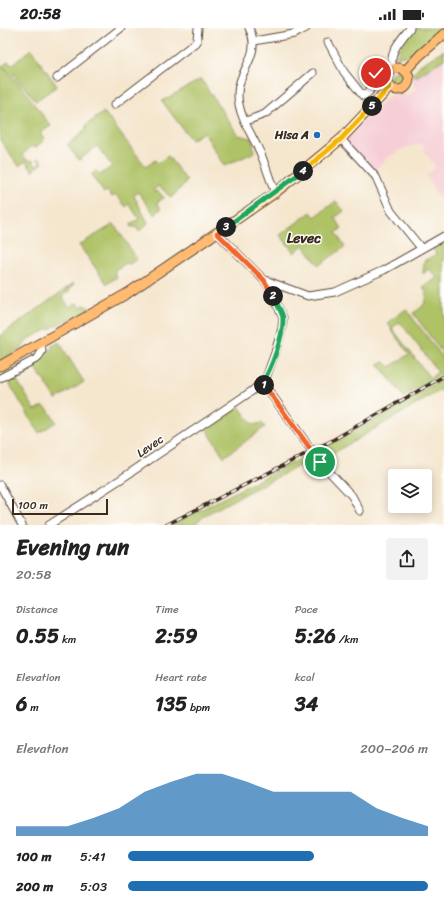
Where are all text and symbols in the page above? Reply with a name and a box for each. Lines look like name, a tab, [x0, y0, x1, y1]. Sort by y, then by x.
text: 20:58	[20, 1, 61, 27]
pin	[359, 56, 393, 90]
icon: check	[365, 62, 387, 84]
pin: 5	[362, 96, 382, 116]
text: 5	[369, 96, 375, 115]
place label: Hisa A	[274, 124, 309, 146]
marker: Hisa A	[312, 130, 322, 140]
pin: 4	[293, 161, 313, 181]
text: 4	[300, 161, 306, 180]
pin: 3	[216, 217, 236, 237]
text: 3	[223, 217, 229, 236]
district label: Levec	[287, 226, 321, 251]
pin: 2	[263, 286, 283, 306]
text: 2	[270, 286, 276, 305]
pin: 1	[254, 375, 274, 395]
text: 1	[262, 375, 266, 394]
street label: Levec	[132, 429, 168, 463]
pin	[303, 445, 337, 479]
icon: arrive	[309, 451, 331, 473]
map controls	[388, 469, 432, 513]
button: layers	[388, 469, 432, 513]
text: 100 m	[18, 496, 48, 515]
scale bar	[12, 497, 108, 516]
text: Evening run	[16, 528, 129, 567]
button: share	[386, 538, 428, 580]
text: 20:58	[16, 563, 51, 586]
text: Distance	[16, 600, 58, 619]
text: Time	[155, 600, 179, 619]
text: Pace	[295, 600, 318, 619]
text: 0.55	[16, 619, 59, 654]
text: 2:59	[155, 619, 197, 654]
text: 5:26	[295, 619, 336, 654]
text: km	[59, 630, 76, 649]
text: /km	[336, 630, 358, 649]
text: Elevation	[16, 668, 61, 687]
text: Heart rate	[155, 668, 207, 687]
text: kcal	[295, 668, 315, 687]
text: 6	[16, 687, 27, 722]
text: 135	[155, 687, 187, 722]
text: 34	[295, 687, 318, 722]
text: m	[27, 698, 39, 717]
text: bpm	[187, 698, 210, 717]
text: Elevation	[16, 737, 69, 760]
text: 200–206 m	[360, 737, 428, 760]
text: 100 m	[16, 845, 51, 868]
text: 5:41	[80, 845, 106, 868]
text: 200 m	[16, 875, 53, 898]
text: 5:03	[80, 875, 107, 898]

